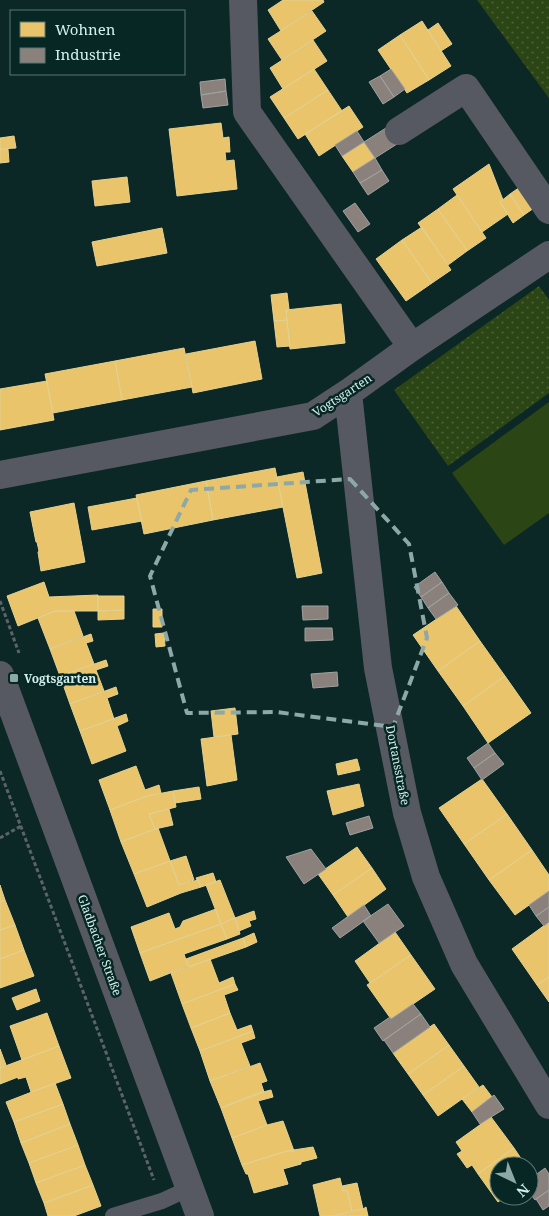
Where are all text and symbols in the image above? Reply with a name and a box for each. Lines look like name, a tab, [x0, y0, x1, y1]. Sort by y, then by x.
legend	[10, 10, 185, 75]
text: Wohnen	[55, 19, 116, 39]
text: Industrie	[55, 44, 121, 64]
street label: Vogtsgarten	[309, 369, 375, 421]
place label: Vogtsgarten	[24, 670, 96, 687]
marker: Vogtsgarten	[8, 672, 20, 684]
street label: Dortansstraße	[382, 723, 414, 807]
street label: Gladbacher Straße	[74, 892, 126, 998]
north arrow	[489, 1156, 539, 1206]
text: N	[513, 1180, 534, 1202]

